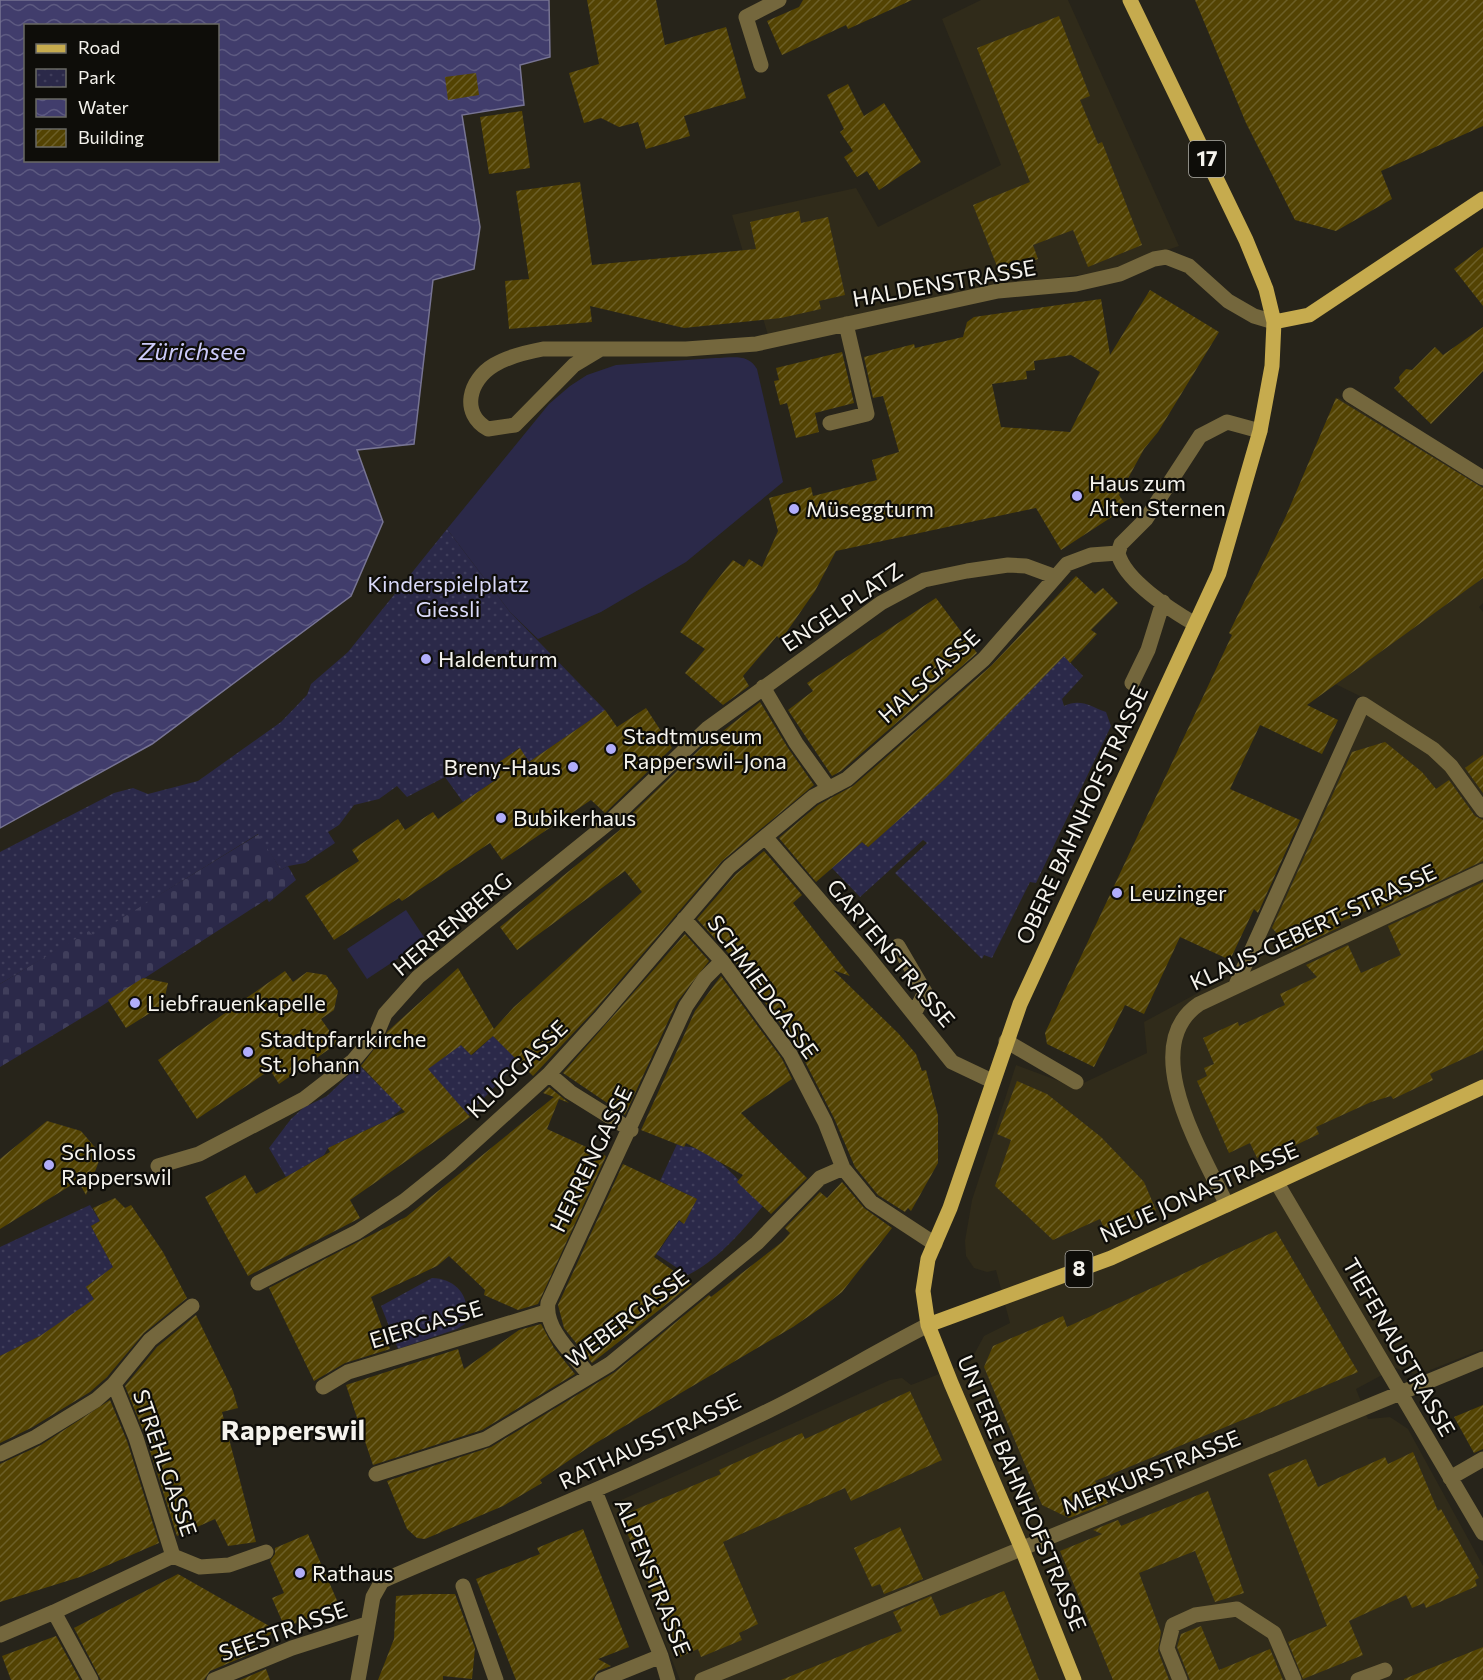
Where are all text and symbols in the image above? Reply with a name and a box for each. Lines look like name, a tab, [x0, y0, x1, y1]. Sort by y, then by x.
legend	[24, 24, 219, 162]
text: Road	[78, 36, 120, 58]
text: Park	[78, 66, 116, 88]
text: Water	[78, 96, 129, 118]
text: Building	[78, 126, 144, 148]
road number: 17	[1189, 141, 1225, 177]
street label: HALDENSTRASSE	[850, 253, 1038, 312]
water label: Zürichsee	[137, 336, 246, 365]
place label: Haus zum Alten Sternen	[1089, 469, 1226, 521]
marker: Haus zum Alten Sternen	[1070, 489, 1084, 503]
place label: Müseggturm	[806, 495, 934, 522]
marker: Müseggturm	[787, 502, 801, 516]
street label: ENGELPLATZ	[776, 556, 907, 657]
park label: Kinderspielplatz Giessli	[367, 570, 529, 622]
street label: HALSGASSE	[872, 623, 985, 728]
place label: Haldenturm	[438, 645, 558, 672]
marker: Haldenturm	[419, 652, 433, 666]
street label: OBERE BAHNHOFSTRASSE	[1010, 681, 1153, 948]
place label: Stadtmuseum Rapperswil-Jona	[623, 722, 787, 774]
marker: Stadtmuseum Rapperswil-Jona	[604, 742, 618, 756]
place label: Breny-Haus	[443, 753, 561, 780]
marker: Breny-Haus	[566, 760, 580, 774]
place label: Bubikerhaus	[513, 804, 636, 831]
marker: Bubikerhaus	[494, 811, 508, 825]
street label: KLAUS-GEBERT-STRASSE	[1185, 858, 1440, 996]
street label: HERRENBERG	[387, 866, 516, 981]
street label: GARTENSTRASSE	[822, 873, 961, 1032]
place label: Leuzinger	[1129, 879, 1227, 906]
marker: Leuzinger	[1110, 886, 1124, 900]
street label: SCHMIEDGASSE	[702, 910, 825, 1064]
place label: Liebfrauenkapelle	[147, 989, 326, 1016]
marker: Liebfrauenkapelle	[128, 996, 142, 1010]
street label: KLUGGASSE	[461, 1014, 573, 1123]
place label: Stadtpfarrkirche St. Johann	[260, 1025, 426, 1077]
marker: Stadtpfarrkirche St. Johann	[241, 1045, 255, 1059]
street label: HERRENGASSE	[544, 1081, 638, 1236]
street label: NEUE JONASTRASSE	[1095, 1136, 1302, 1248]
place label: Schloss Rapperswil	[61, 1138, 172, 1190]
marker: Schloss Rapperswil	[42, 1158, 56, 1172]
road number: 8	[1066, 1251, 1092, 1287]
street label: TIEFENAUSTRASSE	[1337, 1253, 1462, 1441]
street label: WEBERGASSE	[560, 1262, 694, 1373]
street label: EIERGASSE	[366, 1294, 486, 1354]
street label: UNTERE BAHNHOFSTRASSE	[952, 1351, 1093, 1635]
street label: STREHLGASSE	[128, 1386, 203, 1540]
street label: RATHAUSSTRASSE	[555, 1387, 745, 1495]
district label: Rapperswil	[221, 1412, 365, 1446]
street label: MERKURSTRASSE	[1058, 1423, 1244, 1520]
street label: ALPENSTRASSE	[610, 1494, 697, 1659]
place label: Rathaus	[312, 1559, 394, 1586]
marker: Rathaus	[293, 1566, 307, 1580]
street label: SEESTRASSE	[215, 1595, 351, 1666]

